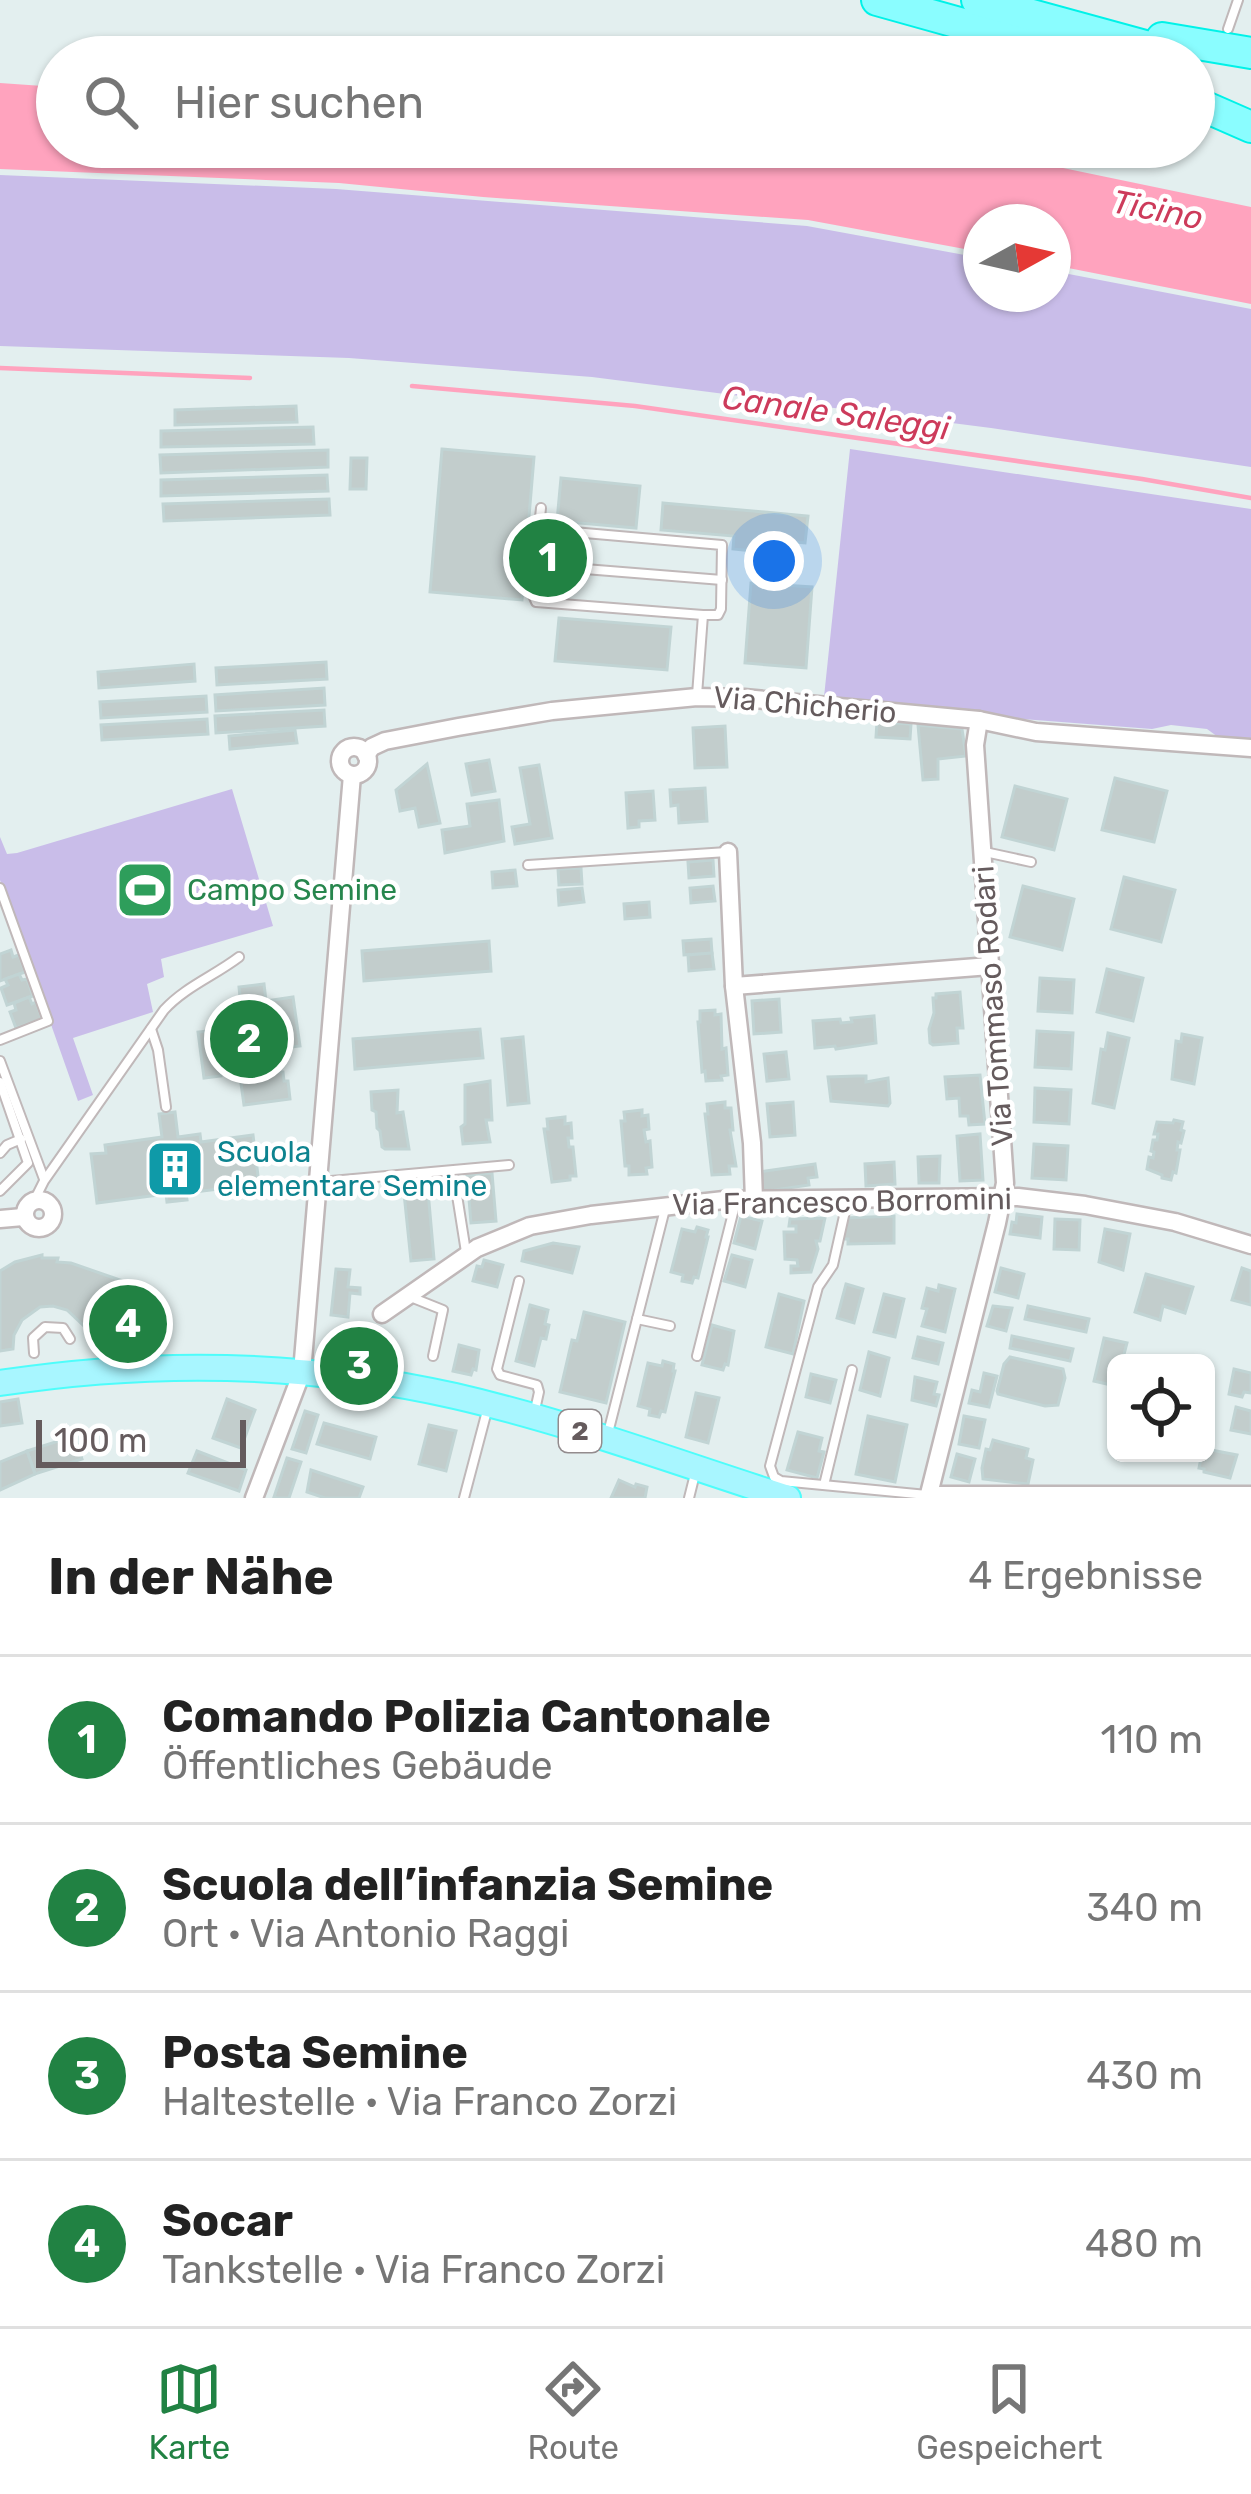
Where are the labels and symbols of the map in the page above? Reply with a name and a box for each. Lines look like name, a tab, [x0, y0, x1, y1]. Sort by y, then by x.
water label: Ticino	[1109, 182, 1207, 237]
north arrow	[963, 204, 1071, 312]
water label: Canale Saleggi	[720, 377, 953, 448]
pin: 1	[509, 513, 587, 603]
your location	[744, 531, 804, 591]
street label: Via Chicherio	[712, 679, 898, 731]
sports icon: Campo Semine	[114, 859, 176, 921]
street label: Via Tommaso Rodari	[965, 864, 1021, 1148]
place label: Campo Semine	[187, 872, 397, 908]
pin: 2	[210, 994, 288, 1084]
place label: Scuola elementare Semine	[217, 1134, 487, 1204]
building icon: Scuola elementare Semine	[144, 1138, 206, 1200]
street label: Via Francesco Borromini	[672, 1181, 1012, 1223]
pin: 4	[89, 1279, 167, 1369]
pin: 3	[320, 1321, 398, 1411]
road number: 2	[559, 1410, 601, 1452]
scale bar	[36, 1414, 246, 1467]

